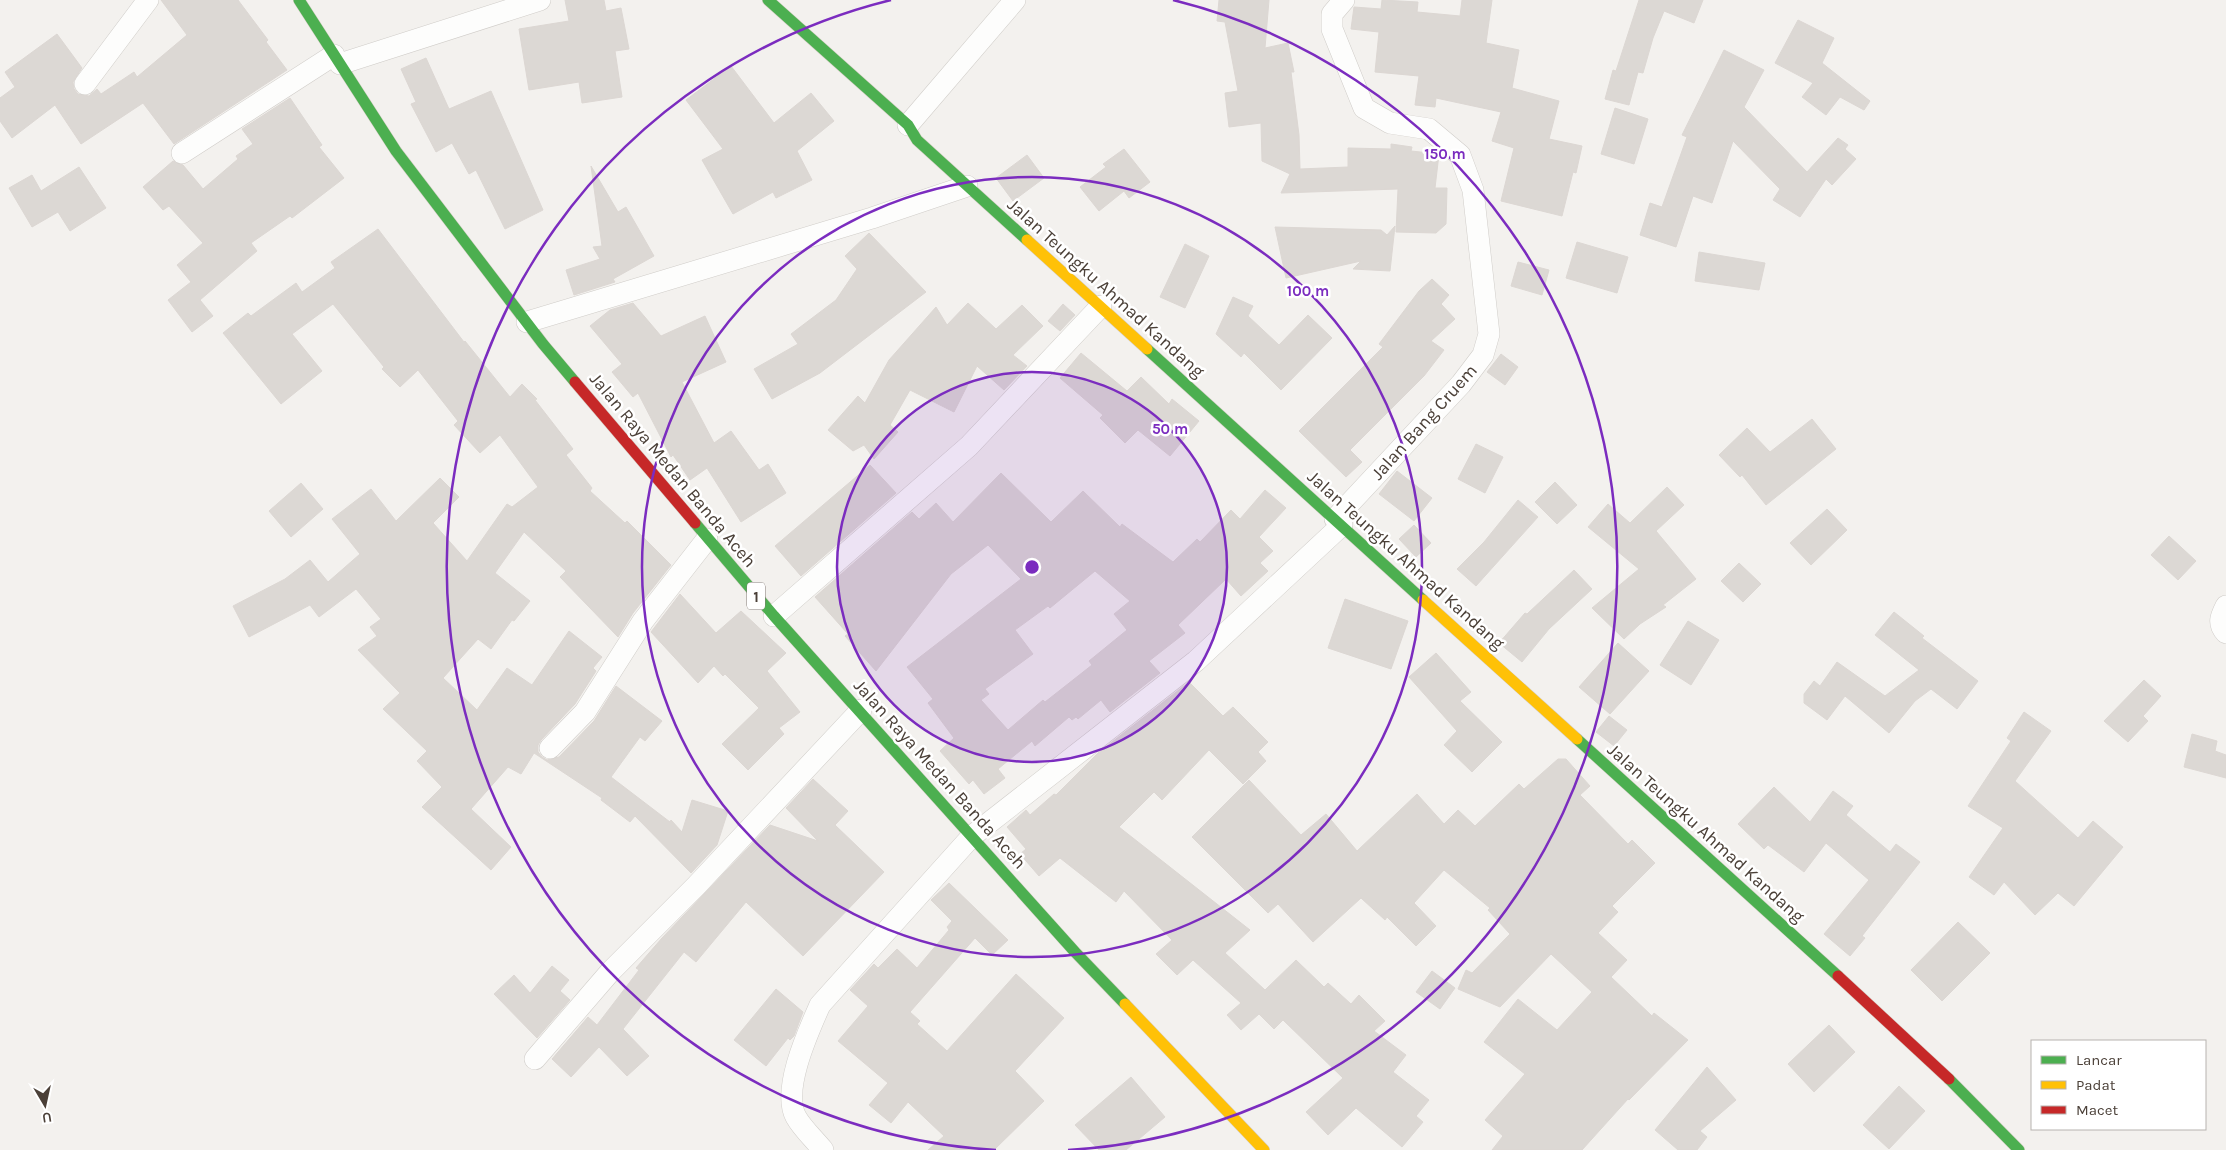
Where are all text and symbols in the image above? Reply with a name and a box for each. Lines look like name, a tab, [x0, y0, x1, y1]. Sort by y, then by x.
text: 150 m	[1424, 145, 1466, 163]
street label: Jalan Teungku Ahmad Kandang	[1003, 194, 1209, 382]
text: 100 m	[1287, 282, 1329, 300]
street label: Jalan Bang Cruem	[1366, 360, 1482, 484]
street label: Jalan Raya Medan Banda Aceh	[585, 368, 761, 572]
text: 50 m	[1152, 420, 1188, 438]
street label: Jalan Teungku Ahmad Kandang	[1303, 466, 1509, 654]
centre of rings	[1023, 558, 1041, 576]
road number: 1	[747, 582, 765, 610]
street label: Jalan Raya Medan Banda Aceh	[849, 675, 1031, 873]
street label: Jalan Teungku Ahmad Kandang	[1603, 739, 1809, 927]
legend	[2031, 1040, 2206, 1130]
text: Lancar	[2076, 1051, 2122, 1069]
text: Padat	[2076, 1076, 2116, 1094]
north arrow	[20, 1080, 70, 1130]
text: Macet	[2076, 1101, 2118, 1119]
text: U	[41, 1108, 53, 1126]

